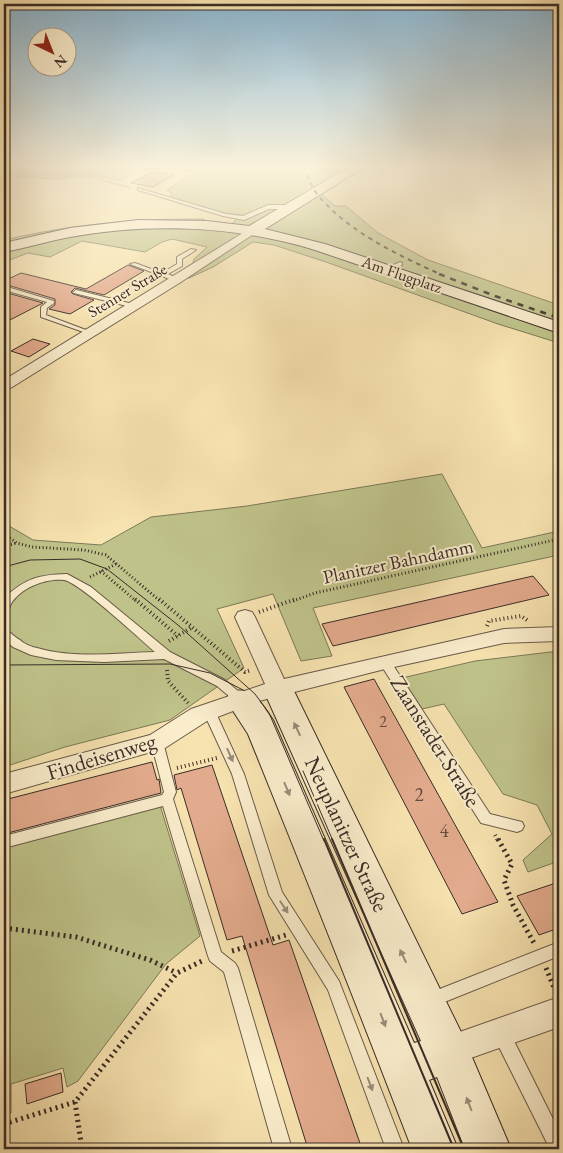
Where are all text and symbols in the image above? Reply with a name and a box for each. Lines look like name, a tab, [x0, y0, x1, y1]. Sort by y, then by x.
north arrow	[28, 28, 78, 78]
text: N	[50, 51, 71, 72]
street label: Am Flugplatz	[358, 251, 445, 298]
street label: Stenner Straße	[84, 259, 171, 322]
street label: Planitzer Bahndamm	[321, 533, 476, 590]
street label: Zaanstader Straße	[384, 670, 488, 813]
house number: 2	[379, 711, 387, 732]
one-way arrow	[293, 722, 301, 736]
street label: Findeisenweg	[43, 726, 160, 787]
one-way arrow	[227, 748, 235, 762]
street label: Neuplanitzer Straße	[298, 752, 395, 917]
one-way arrow	[283, 782, 291, 797]
house number: 2	[414, 782, 424, 807]
house number: 4	[439, 818, 449, 843]
one-way arrow	[279, 901, 289, 914]
one-way arrow	[399, 949, 407, 963]
one-way arrow	[379, 1013, 387, 1028]
one-way arrow	[367, 1077, 375, 1091]
one-way arrow	[465, 1097, 472, 1112]

